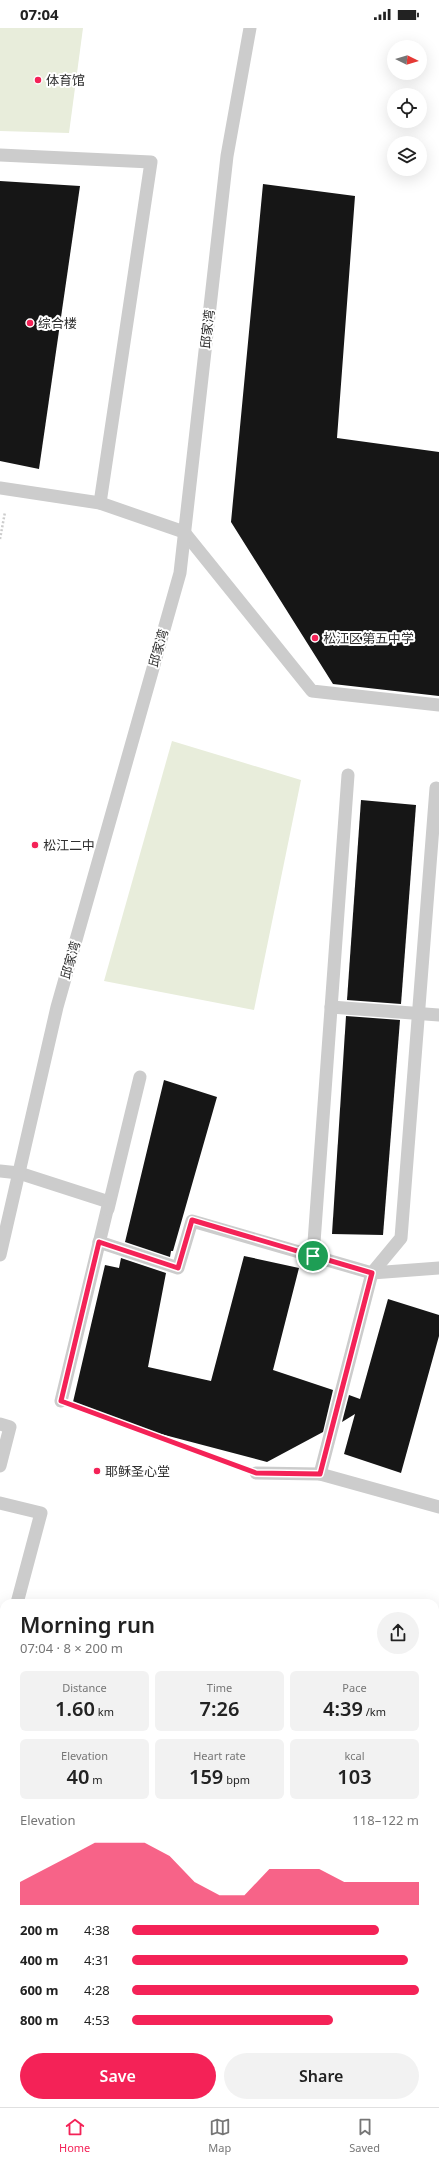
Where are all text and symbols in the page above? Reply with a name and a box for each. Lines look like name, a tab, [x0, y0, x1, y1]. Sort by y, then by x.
text: 07:04	[20, 4, 59, 24]
north arrow	[387, 40, 427, 80]
map controls	[387, 40, 427, 176]
place label: 体育馆	[46, 71, 85, 89]
marker: 体育馆	[33, 75, 43, 85]
button: locate	[387, 88, 427, 128]
button: layers	[387, 136, 427, 176]
street label: 邱家湾	[196, 309, 218, 349]
place label: 综合楼	[38, 314, 77, 332]
marker: 综合楼	[25, 318, 35, 328]
street label: 邱家湾	[144, 627, 172, 669]
place label: 松江区第五中学	[323, 629, 414, 647]
marker: 松江区第五中学	[310, 633, 320, 643]
place label: 松江二中	[43, 836, 95, 854]
marker: 松江二中	[30, 840, 40, 850]
street label: 邱家湾	[56, 939, 84, 981]
pin	[296, 1239, 330, 1273]
icon: arrive	[302, 1245, 324, 1267]
place label: 耶稣圣心堂	[105, 1462, 170, 1480]
marker: 耶稣圣心堂	[92, 1466, 102, 1476]
text: Morning run	[20, 1609, 155, 1639]
button: share	[377, 1612, 419, 1654]
text: 07:04 · 8 × 200 m	[20, 1639, 123, 1657]
text: Distance	[62, 1680, 107, 1695]
text: Time	[207, 1680, 232, 1695]
text: Pace	[342, 1680, 367, 1695]
text: 1.60	[55, 1695, 95, 1722]
text: 7:26	[200, 1695, 239, 1722]
text: 4:39	[323, 1695, 363, 1722]
text: km	[95, 1704, 114, 1719]
text: /km	[363, 1704, 386, 1719]
text: Elevation	[61, 1748, 108, 1763]
text: Heart rate	[193, 1748, 246, 1763]
text: kcal	[344, 1748, 365, 1763]
text: 40	[66, 1763, 89, 1790]
text: 159	[189, 1763, 223, 1790]
text: 103	[337, 1763, 372, 1790]
text: m	[89, 1772, 103, 1787]
text: bpm	[223, 1772, 250, 1787]
text: Elevation	[20, 1811, 76, 1829]
text: 118–122 m	[352, 1811, 419, 1829]
text: 200 m	[20, 1921, 58, 1939]
text: 4:38	[84, 1921, 110, 1939]
text: 400 m	[20, 1951, 58, 1969]
text: 4:31	[84, 1951, 110, 1969]
text: 600 m	[20, 1981, 58, 1999]
text: 4:28	[84, 1981, 110, 1999]
text: 800 m	[20, 2011, 58, 2029]
text: 4:53	[84, 2011, 110, 2029]
button: Save	[20, 2053, 216, 2099]
button: Share	[224, 2053, 419, 2099]
tab: Home	[59, 2116, 90, 2155]
tab: Map	[208, 2116, 231, 2155]
tab: Saved	[349, 2116, 380, 2155]

